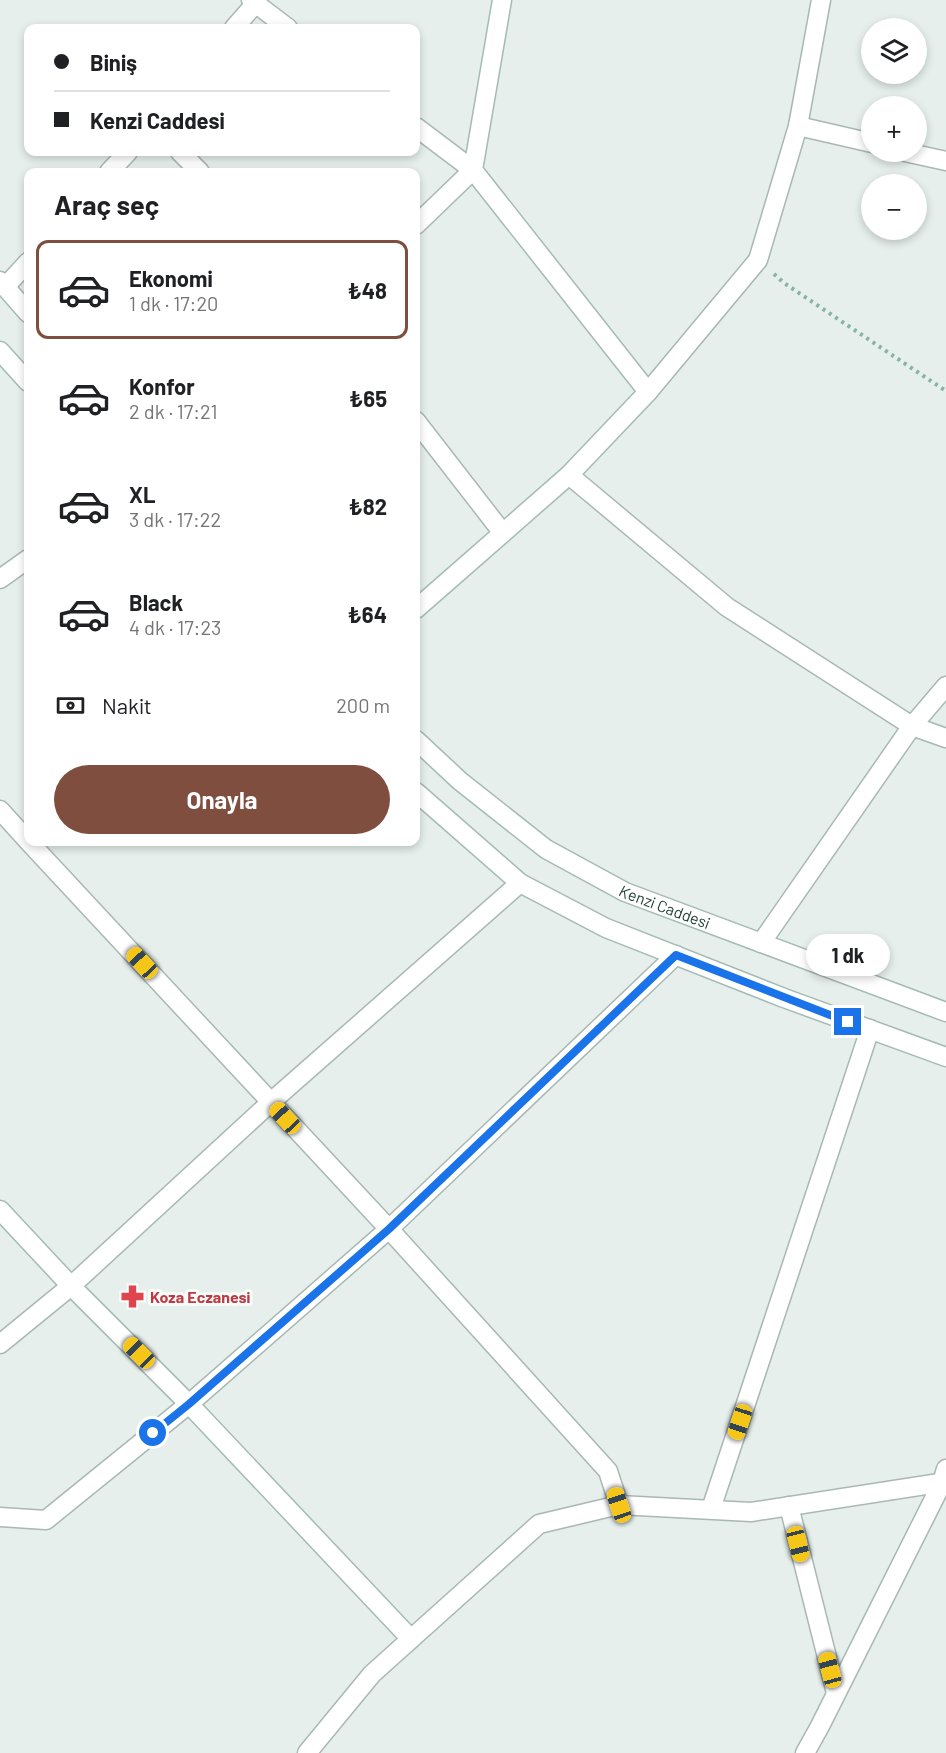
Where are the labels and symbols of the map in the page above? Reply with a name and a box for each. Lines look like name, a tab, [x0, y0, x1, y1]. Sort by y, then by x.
street label: Kenzi Caddesi	[616, 881, 713, 932]
callout: 1 dk	[806, 935, 890, 977]
car	[123, 944, 161, 982]
route end	[834, 1008, 861, 1035]
car	[266, 1099, 304, 1137]
pharmacy icon: Koza Eczanesi	[119, 1284, 145, 1310]
place label: Koza Eczanesi	[150, 1287, 251, 1306]
car	[120, 1334, 158, 1372]
car	[726, 1402, 754, 1442]
route start	[139, 1419, 166, 1446]
car	[605, 1485, 633, 1525]
car	[785, 1524, 811, 1564]
car	[817, 1650, 843, 1690]

